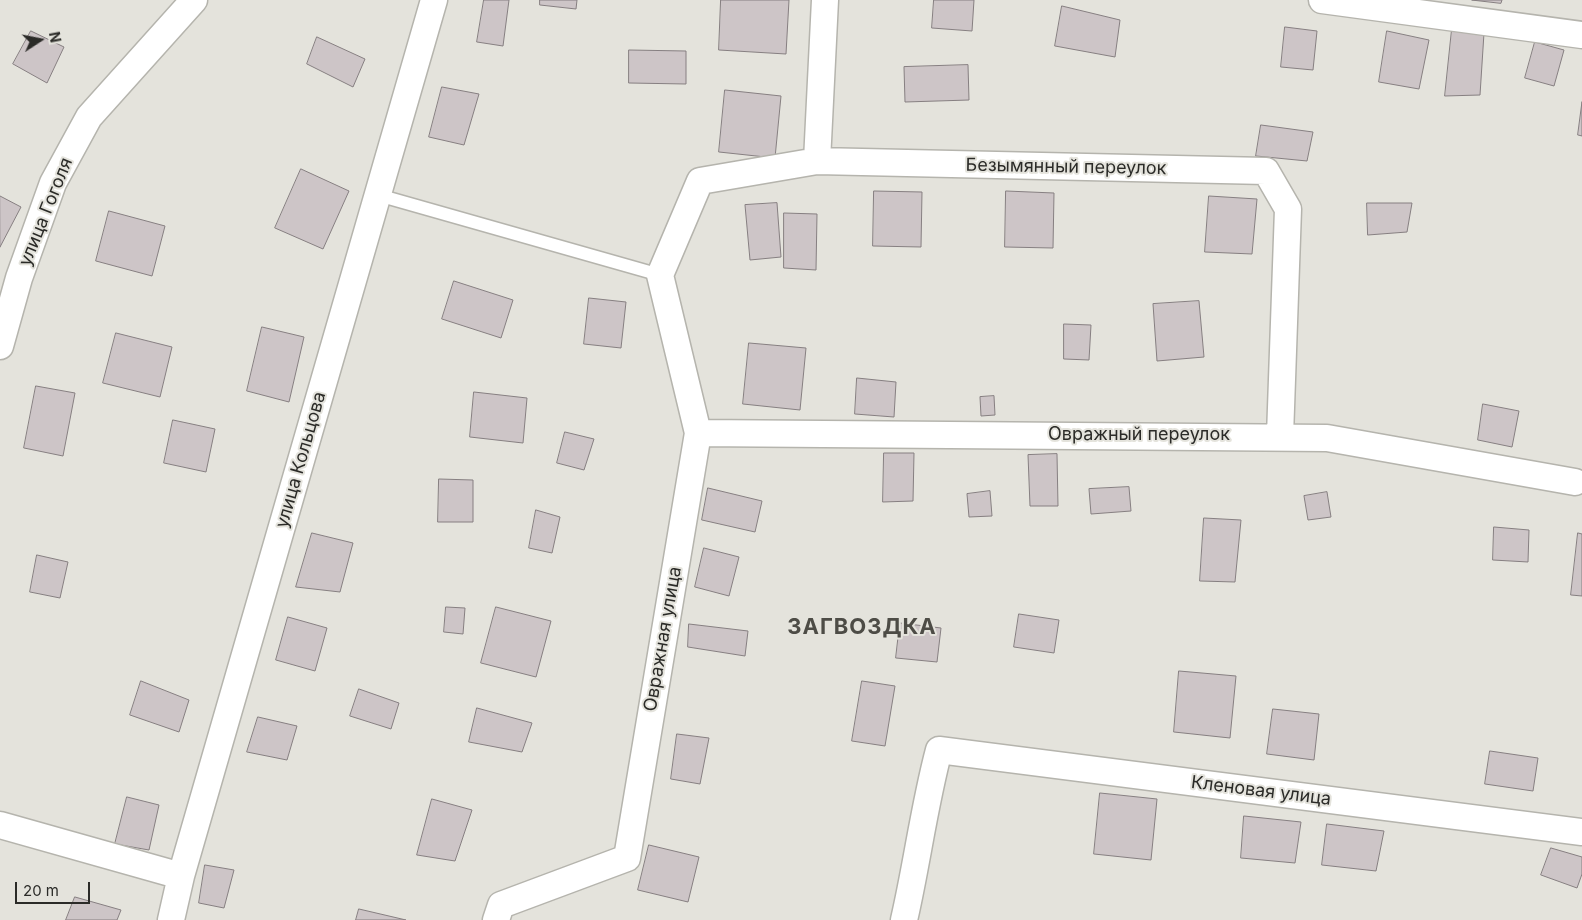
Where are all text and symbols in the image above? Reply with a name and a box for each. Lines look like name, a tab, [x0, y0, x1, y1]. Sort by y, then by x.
north arrow	[15, 15, 65, 65]
text: N	[46, 30, 65, 44]
street label: Безымянный переулок	[965, 154, 1167, 180]
street label: улица Гоголя	[15, 155, 77, 269]
street label: улица Кольцова	[271, 389, 331, 531]
street label: Овражный переулок	[1048, 424, 1230, 446]
street label: Овражная улица	[640, 565, 686, 713]
district label: ЗАГВОЗДКА	[786, 614, 938, 640]
street label: Кленовая улица	[1190, 772, 1332, 810]
scale bar	[18, 872, 92, 904]
text: 20 m	[23, 881, 59, 900]

